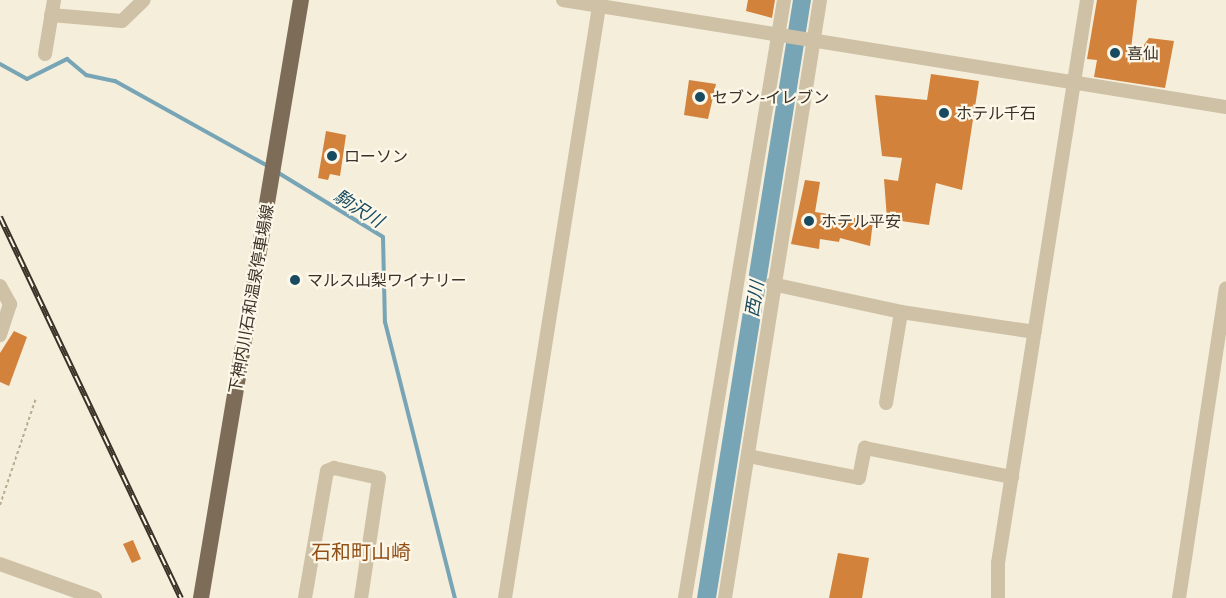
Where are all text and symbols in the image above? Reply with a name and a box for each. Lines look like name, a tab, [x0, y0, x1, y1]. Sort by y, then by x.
place label: 喜仙	[1127, 43, 1159, 63]
marker: 喜仙	[1108, 46, 1122, 60]
place label: セブン-イレブン	[712, 87, 829, 107]
marker: セブン-イレブン	[693, 90, 707, 104]
place label: ホテル千石	[956, 103, 1036, 123]
marker: ホテル千石	[937, 106, 951, 120]
place label: ローソン	[344, 146, 408, 166]
marker: ローソン	[325, 149, 339, 163]
water label: 駒沢川	[330, 185, 388, 231]
street label: 下神内川石和温泉停車場線	[225, 203, 277, 395]
place label: ホテル平安	[821, 211, 901, 231]
marker: ホテル平安	[802, 214, 816, 228]
place label: マルス山梨ワイナリー	[307, 270, 467, 290]
marker: マルス山梨ワイナリー	[288, 273, 302, 287]
water label: 西川	[741, 280, 767, 318]
district label: 石和町山崎	[311, 539, 411, 563]

